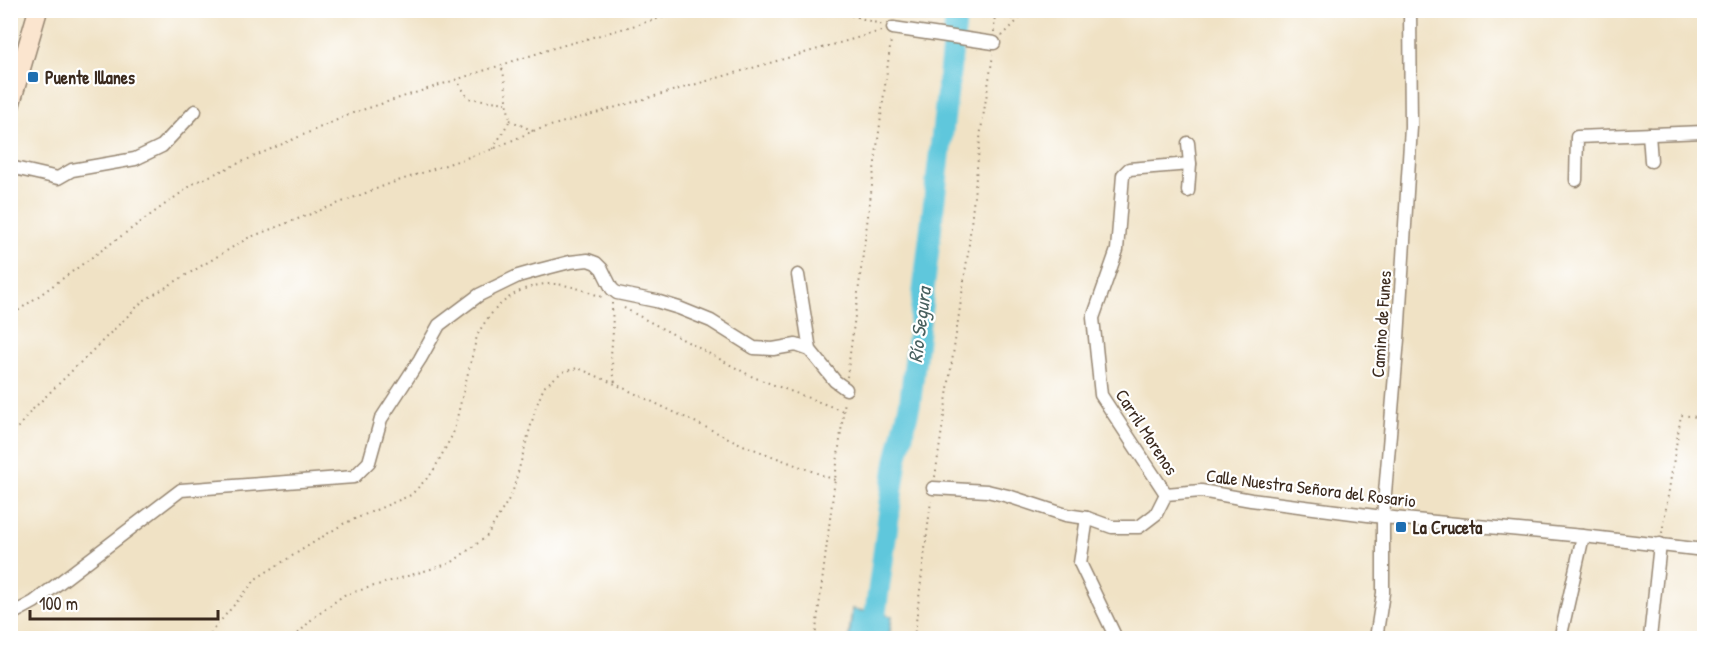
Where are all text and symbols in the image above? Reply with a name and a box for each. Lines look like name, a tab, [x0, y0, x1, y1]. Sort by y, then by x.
place label: Puente Illanes	[45, 65, 135, 90]
marker: Puente Illanes	[26, 70, 40, 84]
street label: Camino de Funes	[1365, 270, 1397, 378]
water label: Río Segura	[901, 284, 938, 364]
street label: Carril Morenos	[1110, 384, 1184, 480]
street label: Calle Nuestra Señora del Rosario	[1205, 463, 1417, 513]
place label: La Cruceta	[1413, 515, 1483, 540]
marker: La Cruceta	[1394, 520, 1408, 534]
scale bar	[30, 583, 218, 621]
text: 100 m	[39, 591, 78, 616]

